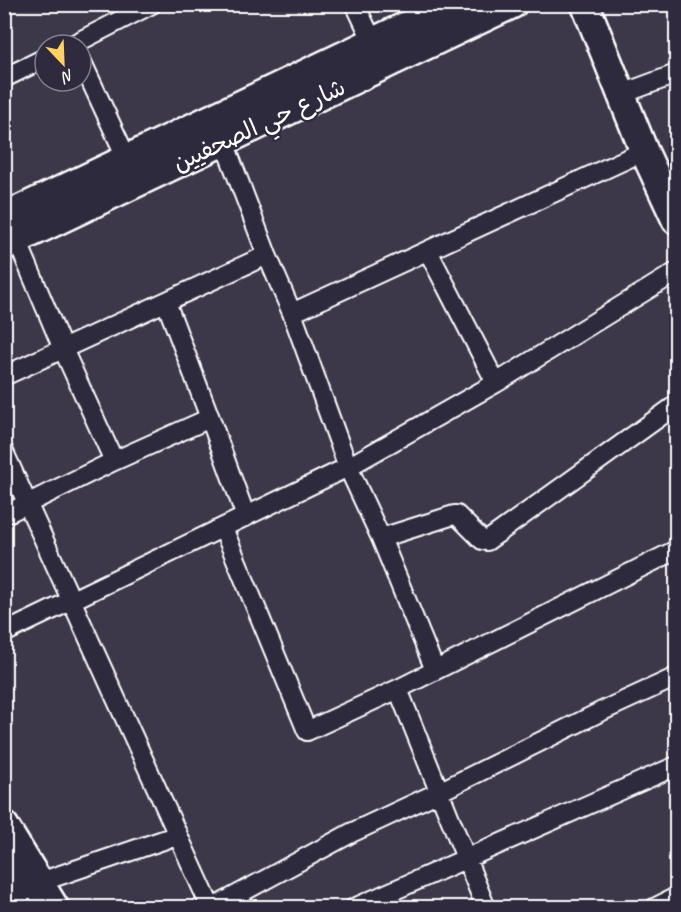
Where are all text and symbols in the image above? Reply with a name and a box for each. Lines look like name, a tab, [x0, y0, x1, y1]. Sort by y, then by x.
north arrow	[33, 33, 93, 93]
text: N	[57, 65, 77, 88]
street label: شارع حي الصحفيين	[168, 72, 353, 184]

